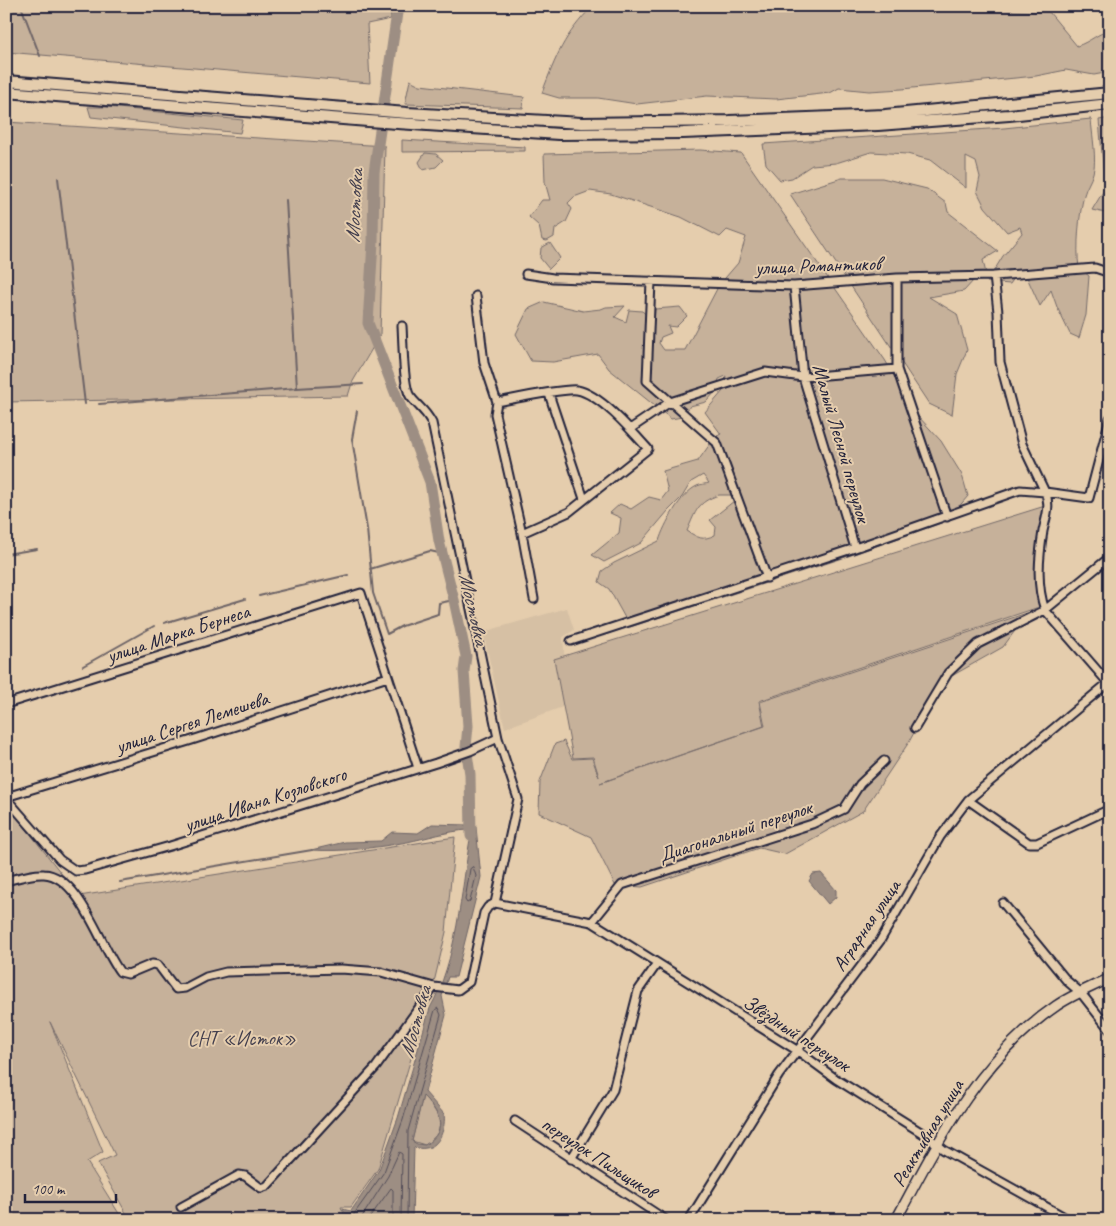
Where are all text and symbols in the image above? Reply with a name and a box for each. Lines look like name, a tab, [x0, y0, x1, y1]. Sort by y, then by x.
water label: Мостовка	[339, 166, 369, 243]
street label: улица Романтиков	[754, 251, 886, 280]
street label: Малый Лесной переулок	[807, 361, 877, 527]
water label: Мостовка	[453, 570, 495, 650]
street label: улица Марка Бернеса	[103, 598, 255, 669]
street label: улица Сергея Лемешева	[112, 686, 273, 759]
street label: улица Ивана Козловского	[180, 761, 350, 838]
street label: Диагональный переулок	[655, 794, 816, 868]
street label: Аграрная улица	[827, 873, 907, 976]
water label: Мостовка	[393, 981, 438, 1061]
street label: Звёздный переулок	[738, 990, 856, 1079]
park label: СНТ «Исток»	[188, 1026, 296, 1051]
street label: Реактивная улица	[886, 1074, 970, 1191]
street label: переулок Пильщиков	[537, 1111, 664, 1206]
scale bar	[25, 1171, 116, 1203]
text: 100 m	[32, 1180, 66, 1199]

